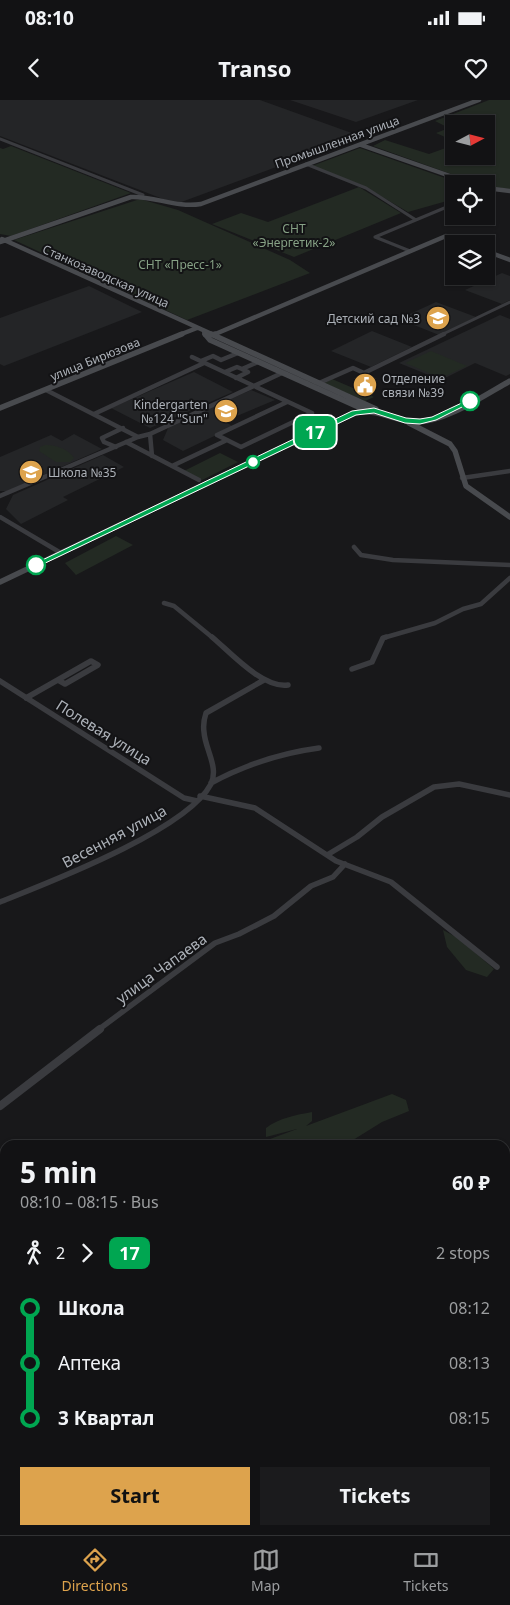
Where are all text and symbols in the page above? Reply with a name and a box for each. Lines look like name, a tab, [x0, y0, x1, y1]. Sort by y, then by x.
text: 08:10	[25, 5, 74, 31]
text: Transo	[218, 53, 292, 83]
icon: back	[20, 54, 48, 82]
icon: heart	[462, 54, 490, 82]
street label: Промышленная улица	[272, 112, 402, 172]
north arrow	[445, 115, 495, 165]
map controls	[445, 115, 495, 285]
button: locate	[445, 175, 495, 225]
park label: СНТ «Энергетик-2»	[253, 220, 335, 251]
button: layers	[445, 235, 495, 285]
street label: Станкозаводская улица	[40, 240, 172, 312]
park label: СНТ «Пресс-1»	[138, 256, 222, 273]
school or university icon: Детский сад №3	[425, 305, 451, 331]
place label: Детский сад №3	[327, 310, 420, 327]
street label: улица Бирюзова	[48, 333, 142, 385]
place label: Отделение связи №39	[382, 370, 446, 401]
public building icon: Отделение связи №39	[352, 372, 378, 398]
unlabelled marker	[460, 391, 480, 411]
place label: Kindergarten №124 "Sun"	[133, 396, 208, 427]
school or university icon: Kindergarten №124 "Sun"	[213, 398, 239, 424]
line badge: 17	[292, 416, 338, 448]
text: 17	[305, 420, 325, 444]
unlabelled marker	[246, 455, 260, 469]
school or university icon: Школа №35	[18, 459, 44, 485]
place label: Школа №35	[48, 464, 117, 481]
unlabelled marker	[26, 555, 46, 575]
street label: Полевая улица	[53, 695, 155, 769]
street label: Весенняя улица	[58, 800, 170, 872]
street label: улица Чапаева	[112, 928, 210, 1008]
text: 5 min	[20, 1153, 97, 1191]
text: 60 ₽	[452, 1170, 490, 1196]
text: 08:10 – 08:15 · Bus	[20, 1191, 159, 1213]
icon: walk	[20, 1239, 48, 1267]
icon: forward	[73, 1239, 101, 1267]
text: 17	[119, 1241, 140, 1265]
text: 2	[56, 1242, 65, 1264]
text: 2 stops	[436, 1242, 490, 1264]
text: Школа	[58, 1295, 125, 1321]
text: 08:12	[449, 1297, 490, 1319]
text: Аптека	[58, 1350, 121, 1376]
text: 08:13	[449, 1352, 490, 1374]
text: 3 Квартал	[58, 1405, 154, 1431]
text: 08:15	[449, 1407, 490, 1429]
button: Start	[20, 1467, 250, 1525]
button: Tickets	[260, 1467, 490, 1525]
tab: Directions	[62, 1546, 128, 1595]
tab: Map	[251, 1546, 280, 1595]
tab: Tickets	[403, 1546, 448, 1595]

